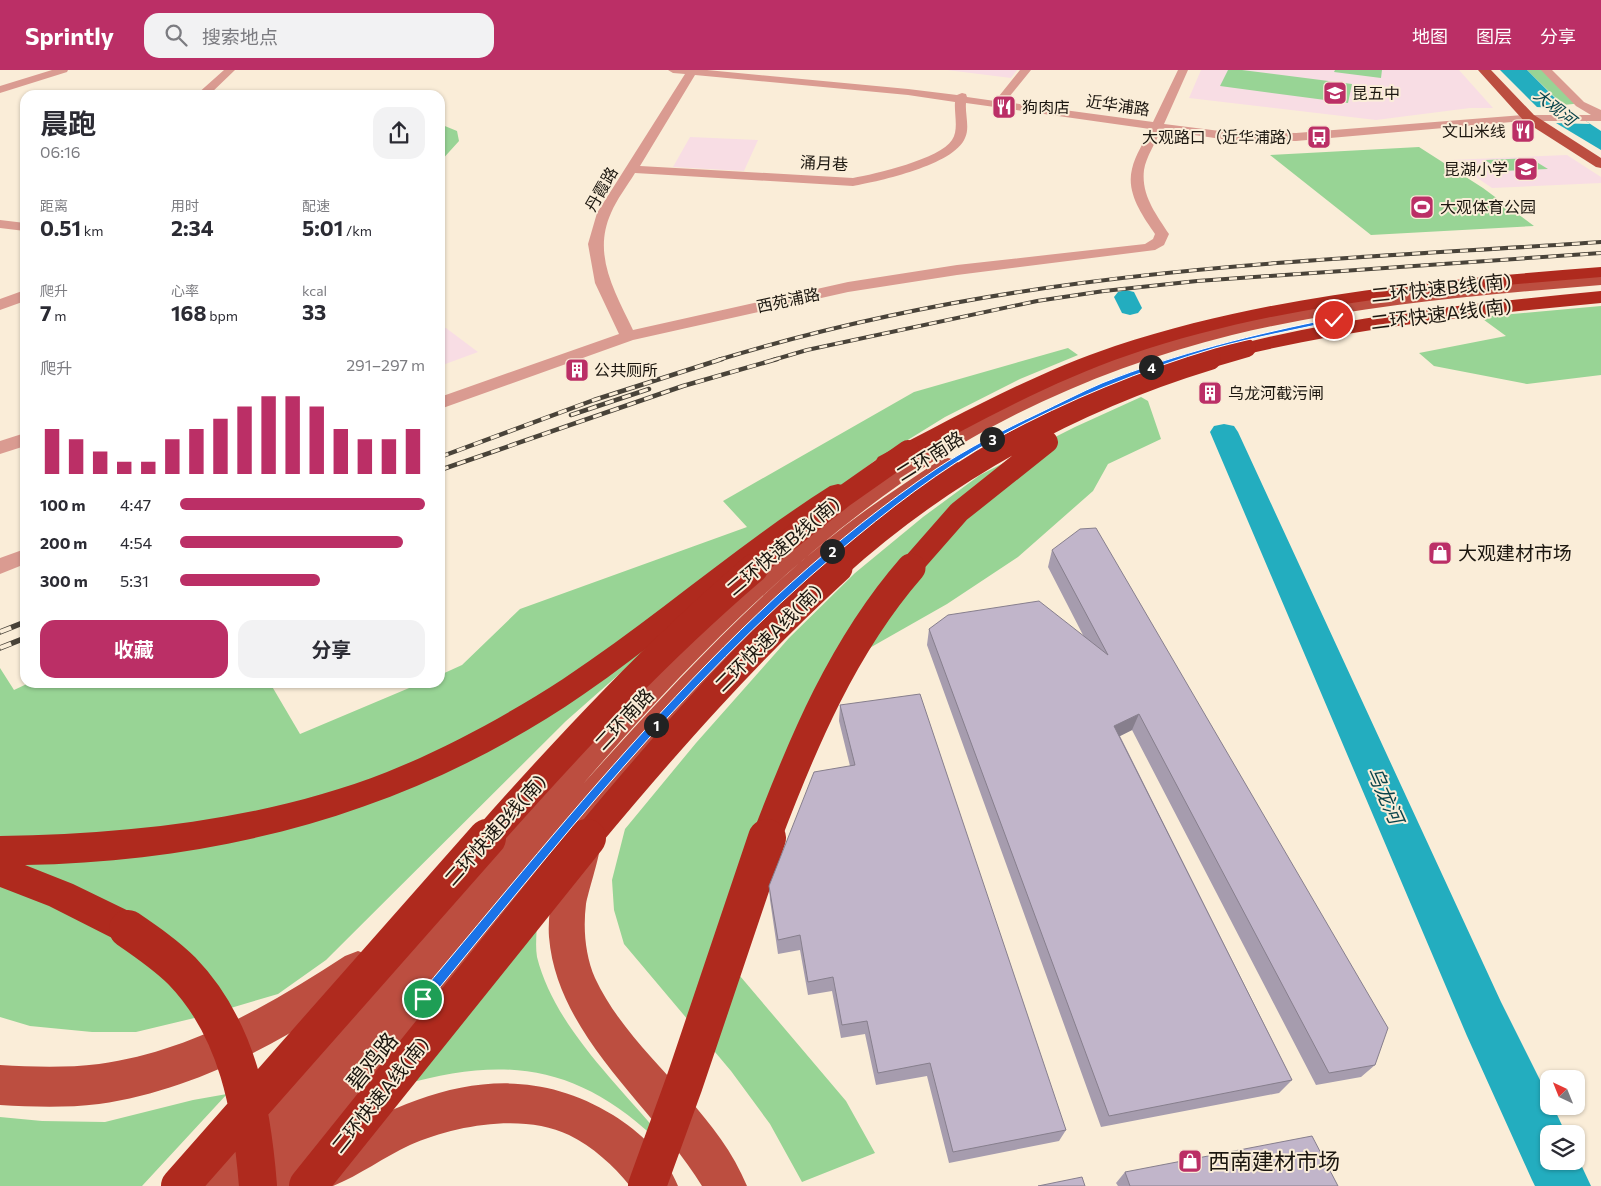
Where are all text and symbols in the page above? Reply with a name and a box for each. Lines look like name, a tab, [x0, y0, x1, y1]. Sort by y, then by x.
search box	[144, 13, 494, 58]
text: Sprintly	[25, 21, 114, 50]
icon: search	[162, 21, 190, 49]
text: 搜索地点	[202, 25, 278, 48]
text: 地图	[1412, 25, 1448, 47]
text: 图层	[1476, 25, 1512, 47]
text: 分享	[1540, 25, 1576, 47]
school or university icon: 昆五中	[1322, 80, 1348, 106]
place label: 昆五中	[1352, 83, 1400, 102]
water label: 大观河	[1531, 84, 1582, 131]
street label: 近华浦路	[1085, 91, 1151, 118]
restaurant icon: 狗肉店	[991, 94, 1017, 120]
place label: 狗肉店	[1022, 97, 1070, 116]
text: 晨跑	[40, 106, 96, 140]
button: share	[373, 107, 425, 159]
restaurant icon: 文山米线	[1510, 118, 1536, 144]
place label: 文山米线	[1442, 121, 1506, 140]
bus stop icon: 大观路口（近华浦路）	[1306, 124, 1332, 150]
place label: 大观路口（近华浦路）	[1142, 127, 1302, 146]
text: 06:16	[40, 142, 80, 161]
street label: 涌月巷	[800, 152, 848, 173]
school or university icon: 昆湖小学	[1513, 156, 1539, 182]
place label: 昆湖小学	[1444, 159, 1508, 178]
street label: 丹霞路	[580, 163, 621, 214]
sports icon: 大观体育公园	[1409, 194, 1435, 220]
text: 距离	[40, 197, 68, 214]
text: 用时	[171, 197, 199, 214]
text: 配速	[302, 197, 330, 214]
place label: 大观体育公园	[1440, 197, 1536, 216]
text: 0.51	[40, 215, 81, 240]
text: 2:34	[171, 215, 214, 240]
text: 5:01	[302, 215, 343, 240]
text: km	[81, 222, 103, 239]
text: /km	[343, 222, 372, 239]
street label: 二环快速B线(南)	[1370, 269, 1512, 306]
text: 爬升	[40, 282, 68, 299]
text: 心率	[171, 282, 199, 299]
text: kcal	[302, 282, 327, 299]
street label: 西苑浦路	[755, 284, 821, 315]
street label: 二环快速A线(南)	[1369, 293, 1513, 334]
text: 33	[302, 299, 326, 324]
pin	[1313, 299, 1355, 341]
text: 7	[40, 300, 52, 325]
text: 168	[171, 300, 206, 325]
icon: check	[1320, 306, 1348, 334]
text: m	[52, 307, 66, 324]
text: bpm	[206, 307, 238, 324]
pin: 4	[1138, 354, 1164, 380]
text: 291–297 m	[346, 355, 425, 374]
building icon: 公共厕所	[564, 357, 590, 383]
text: 爬升	[40, 358, 72, 377]
text: 4	[1147, 359, 1156, 376]
place label: 公共厕所	[594, 360, 658, 379]
building icon: 乌龙河截污闸	[1197, 380, 1223, 406]
place label: 乌龙河截污闸	[1228, 383, 1324, 402]
street label: 二环南路	[891, 426, 968, 485]
pin: 3	[980, 426, 1004, 452]
text: 3	[988, 431, 997, 448]
street label: 二环快速B线(南)	[721, 492, 844, 600]
text: 100 m	[40, 495, 86, 514]
text: 4:47	[120, 495, 151, 514]
text: 200 m	[40, 533, 87, 552]
text: 4:54	[120, 533, 152, 552]
pin: 2	[820, 538, 844, 564]
shop icon: 大观建材市场	[1427, 540, 1453, 566]
place label: 大观建材市场	[1458, 541, 1572, 564]
text: 2	[829, 543, 836, 560]
text: 300 m	[40, 571, 88, 590]
text: 5:31	[120, 571, 149, 590]
street label: 二环快速A线(南)	[709, 579, 826, 696]
button: 收藏	[40, 620, 228, 678]
button: 分享	[238, 620, 425, 678]
street label: 二环南路	[589, 683, 658, 754]
pin: 1	[644, 712, 668, 738]
text: 1	[653, 717, 660, 734]
water label: 乌龙河	[1363, 762, 1411, 831]
street label: 二环快速B线(南)	[439, 770, 550, 890]
pin	[402, 978, 444, 1020]
icon: arrive	[409, 985, 437, 1013]
street label: 碧鸡路	[340, 1027, 403, 1095]
street label: 二环快速A线(南)	[326, 1032, 433, 1157]
north arrow	[1540, 1070, 1585, 1115]
map controls	[1540, 1070, 1585, 1170]
button: layers	[1540, 1125, 1585, 1170]
place label: 西南建材市场	[1208, 1147, 1340, 1174]
shop icon: 西南建材市场	[1177, 1148, 1203, 1174]

